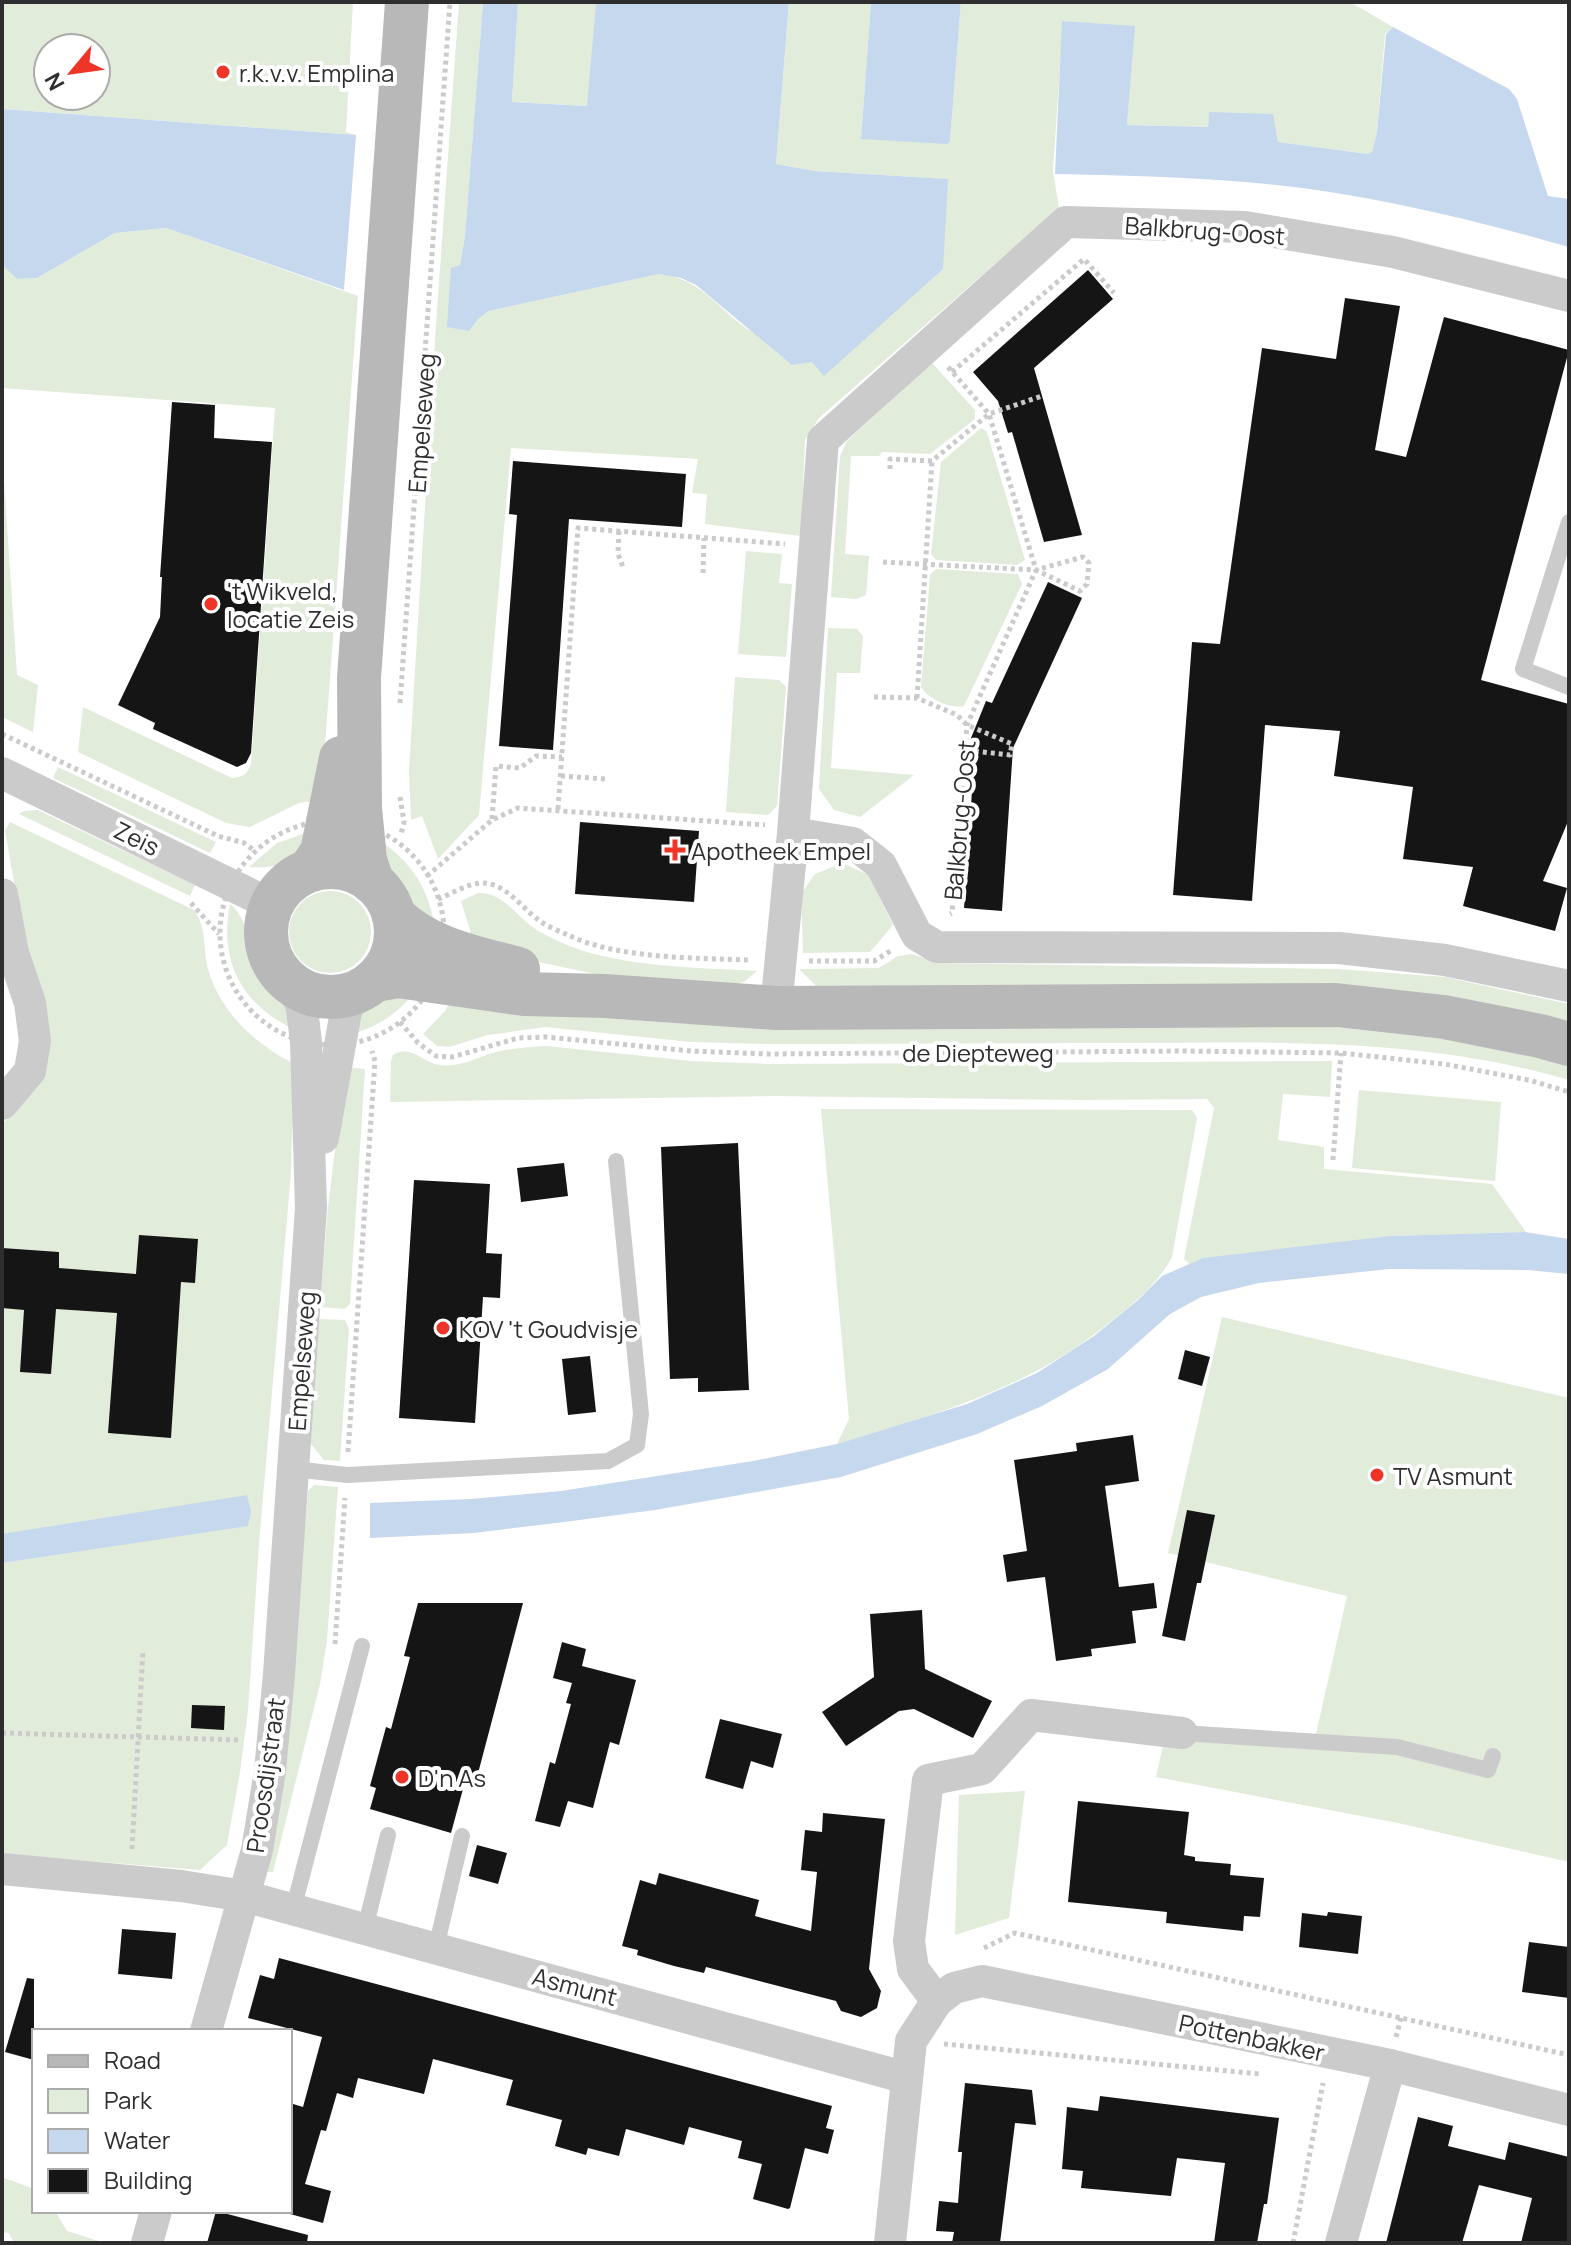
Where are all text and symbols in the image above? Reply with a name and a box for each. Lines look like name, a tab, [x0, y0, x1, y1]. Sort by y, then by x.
north arrow	[32, 32, 112, 112]
place label: r.k.v.v. Emplina	[239, 56, 394, 89]
marker: r.k.v.v. Emplina	[214, 63, 232, 81]
text: N	[38, 68, 71, 96]
street label: Balkbrug-Oost	[1124, 208, 1286, 252]
street label: Empelseweg	[400, 352, 442, 494]
place label: 't Wikveld, locatie Zeis	[227, 574, 354, 635]
marker: 't Wikveld, locatie Zeis	[202, 595, 220, 613]
street label: Balkbrug-Oost	[936, 739, 982, 901]
street label: Zeis	[109, 813, 165, 863]
place label: Apotheek Empel	[691, 834, 871, 867]
marker: Apotheek Empel	[666, 841, 684, 859]
street label: de Diepteweg	[902, 1036, 1054, 1069]
street label: Empelseweg	[280, 1290, 322, 1432]
place label: KOV 't Goudvisje	[459, 1312, 638, 1345]
marker: KOV 't Goudvisje	[434, 1319, 452, 1337]
place label: TV Asmunt	[1393, 1459, 1513, 1492]
marker: TV Asmunt	[1368, 1466, 1386, 1484]
street label: Proosdijstraat	[238, 1695, 292, 1855]
place label: D'n As	[418, 1761, 486, 1794]
marker: D'n As	[393, 1768, 411, 1786]
street label: Asmunt	[529, 1959, 621, 2013]
street label: Pottenbakker	[1176, 2005, 1328, 2069]
legend	[32, 2029, 292, 2213]
text: Road	[104, 2043, 161, 2076]
text: Park	[104, 2083, 153, 2116]
text: Water	[104, 2123, 171, 2156]
text: Building	[104, 2163, 192, 2196]

